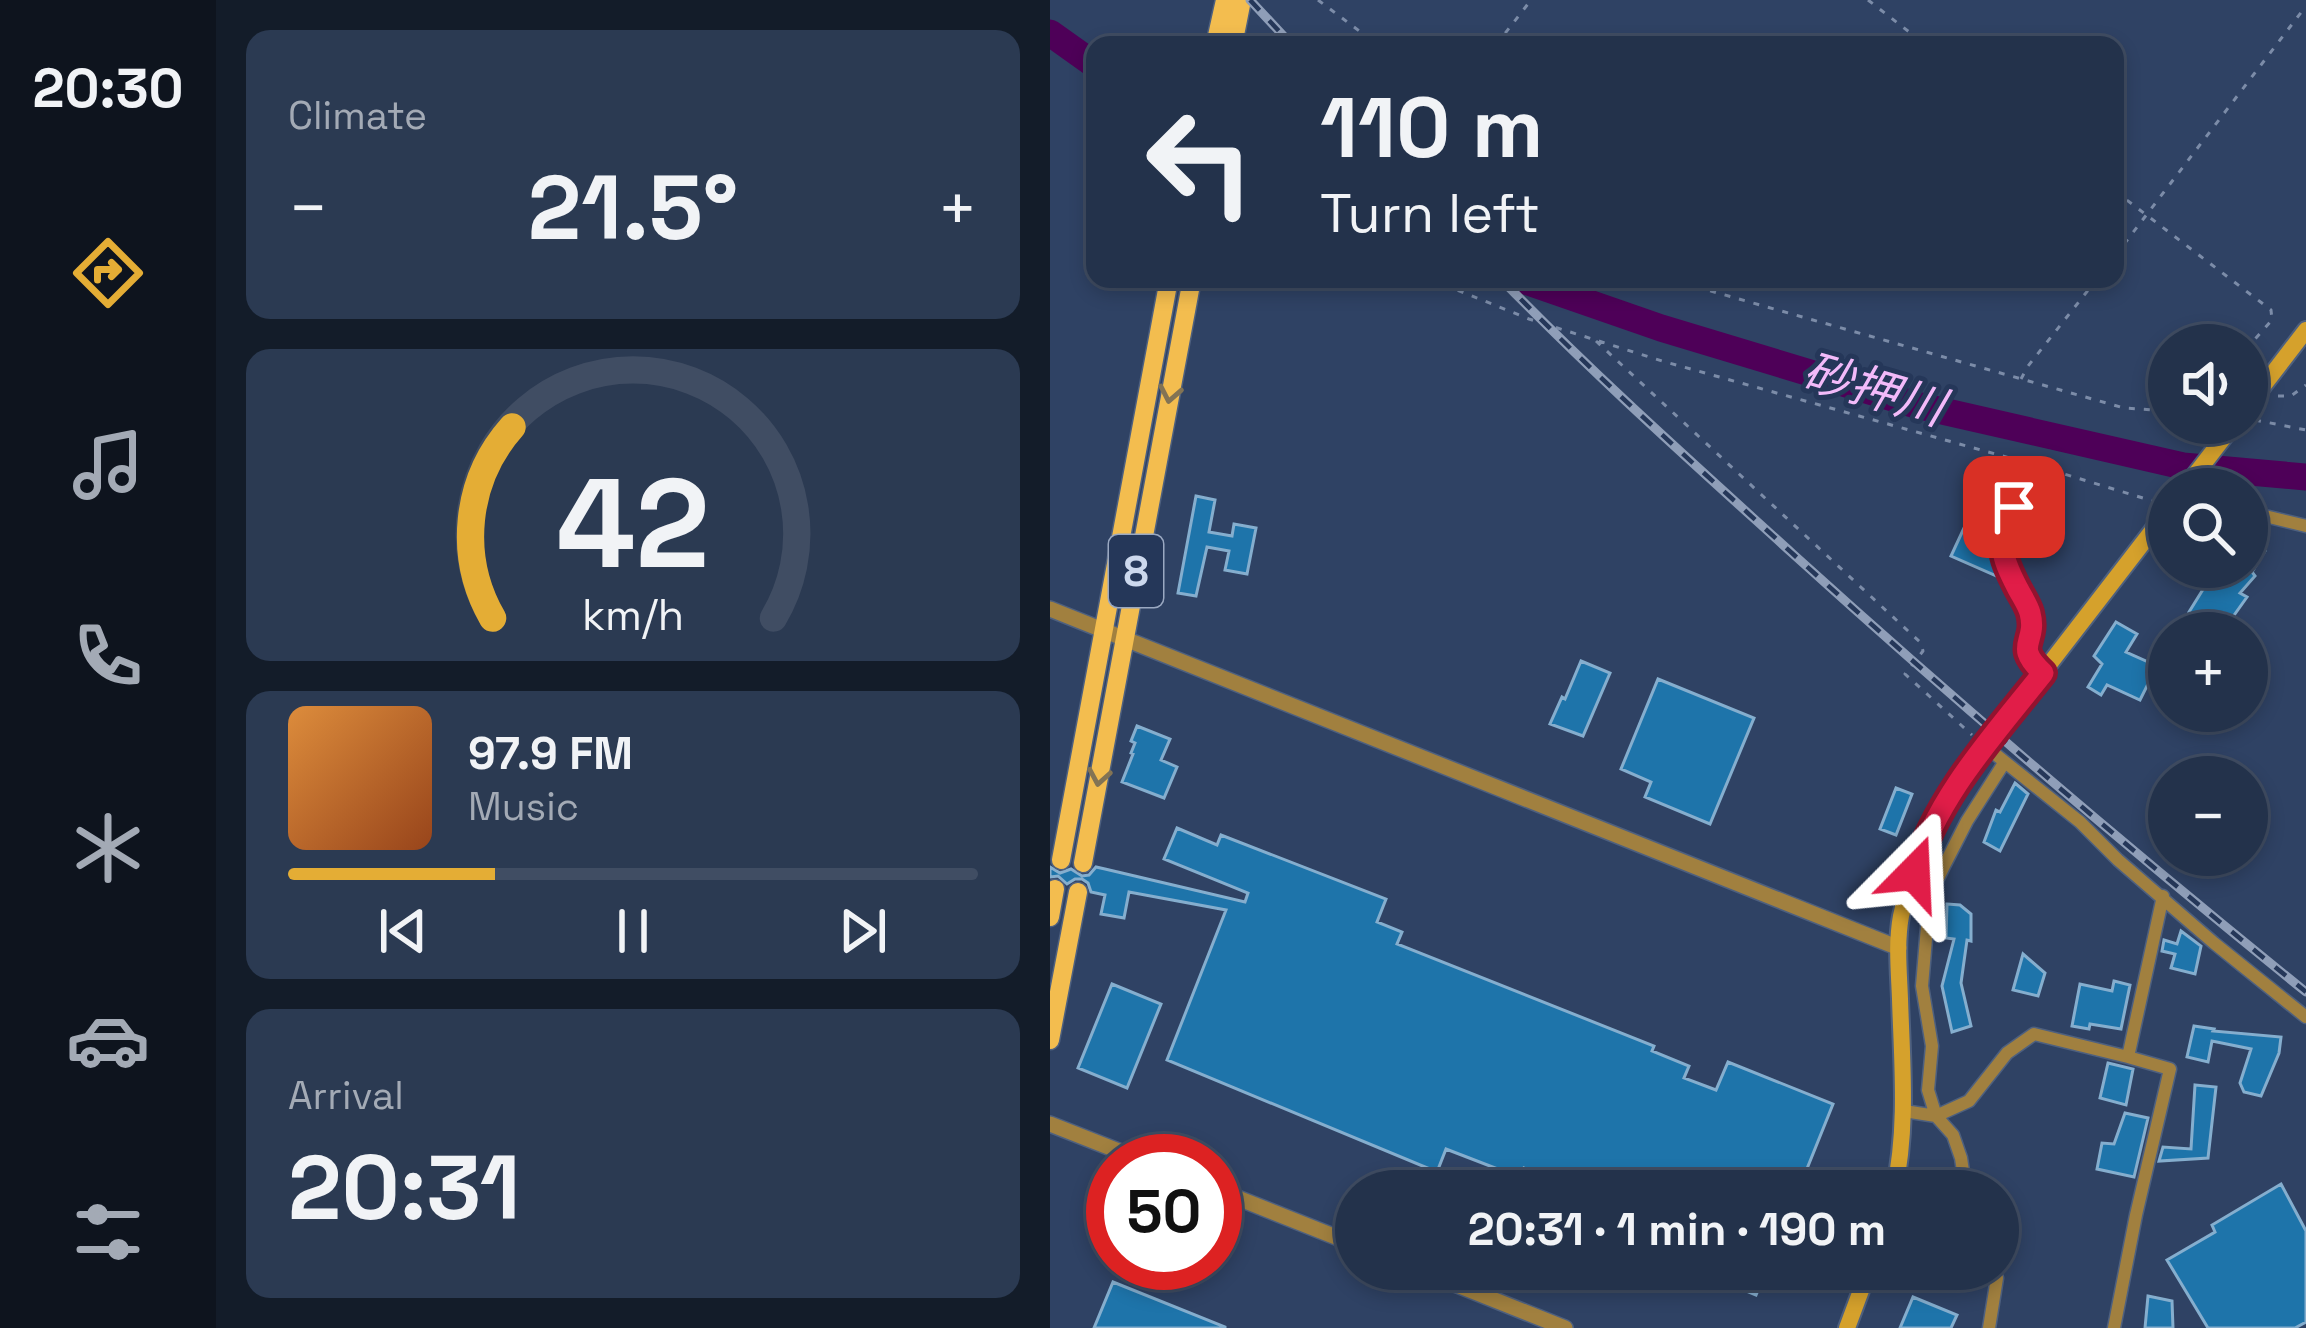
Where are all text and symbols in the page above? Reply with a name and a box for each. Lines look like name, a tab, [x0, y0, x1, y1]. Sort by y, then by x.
text: 20:30	[33, 54, 183, 123]
text: 110 m	[1320, 74, 1543, 182]
icon: left	[1122, 84, 1278, 240]
text: Climate	[288, 91, 427, 140]
text: 21.5°	[528, 150, 738, 265]
text: −	[288, 166, 329, 250]
text: +	[937, 166, 978, 250]
text: Turn left	[1320, 179, 1540, 248]
icon: directions	[66, 231, 150, 315]
map controls	[2148, 324, 2268, 876]
button: sound	[2148, 324, 2268, 444]
water label: 砂押川	[1796, 340, 1956, 440]
one-way arrow	[1158, 384, 1184, 404]
icon: music	[66, 423, 150, 507]
text: 42	[556, 444, 710, 603]
pin	[1963, 456, 2065, 558]
button: search	[2148, 468, 2268, 588]
icon: arrive	[1981, 474, 2047, 540]
road number: 8	[1109, 535, 1163, 607]
text: km/h	[582, 587, 684, 642]
button: +	[2148, 612, 2268, 732]
icon: phone	[66, 614, 150, 698]
text: 97.9 FM	[468, 725, 633, 782]
button: −	[2148, 756, 2268, 876]
one-way arrow	[1087, 767, 1112, 787]
text: Music	[468, 782, 579, 831]
icon: climate	[66, 806, 150, 890]
position arrow	[1851, 810, 1977, 936]
icon: previous	[370, 898, 436, 964]
icon: pause	[600, 898, 666, 964]
icon: next	[830, 898, 896, 964]
icon: car	[66, 998, 150, 1082]
text: Arrival	[288, 1071, 404, 1120]
text: 20:31	[288, 1130, 520, 1245]
speed limit sign: 50	[1086, 1134, 1242, 1290]
icon: filters	[66, 1190, 150, 1274]
text: 20:31 · 1 min · 190 m	[1468, 1201, 1886, 1258]

